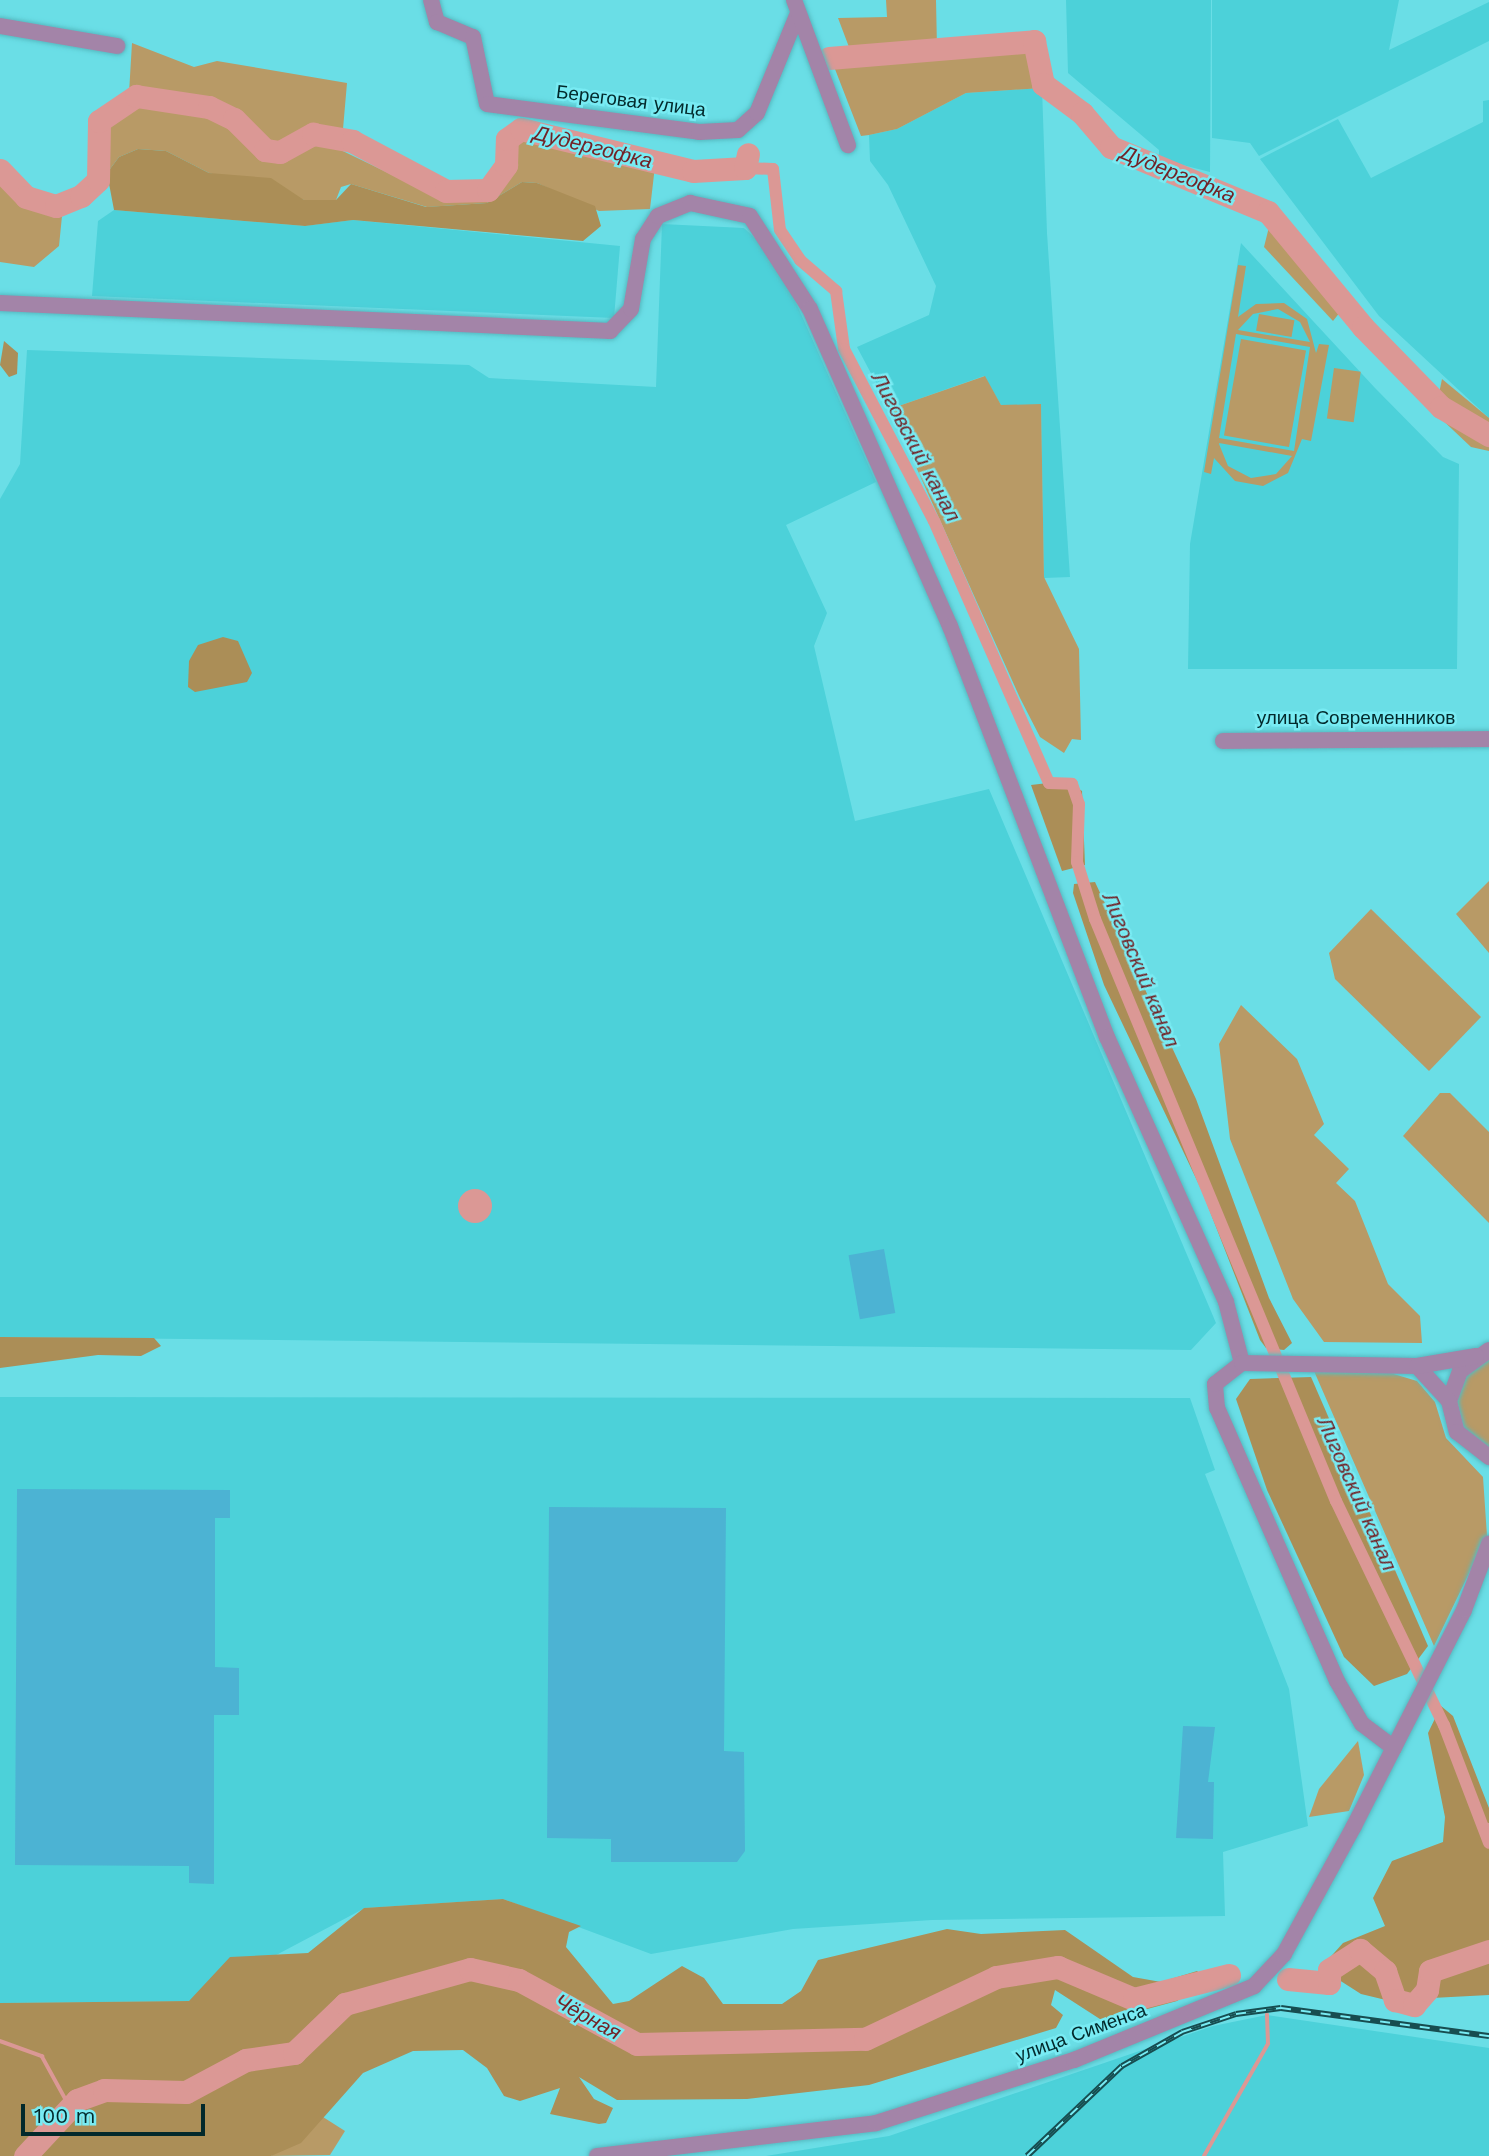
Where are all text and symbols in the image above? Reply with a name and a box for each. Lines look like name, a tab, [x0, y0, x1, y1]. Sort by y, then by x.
street label: Береговая улица	[555, 81, 707, 121]
water label: Дудергофка	[531, 120, 655, 174]
water label: Дудергофка	[1117, 140, 1239, 208]
water label: Лиговский канал	[866, 368, 966, 526]
street label: улица Современников	[1257, 707, 1455, 729]
water label: Лиговский канал	[1097, 889, 1185, 1051]
water label: Лиговский канал	[1312, 1413, 1402, 1575]
water label: Чёрная	[550, 1989, 626, 2045]
street label: улица Сименса	[1013, 1999, 1149, 2067]
scale bar	[24, 2090, 208, 2134]
text: 100 m	[34, 2103, 96, 2128]

